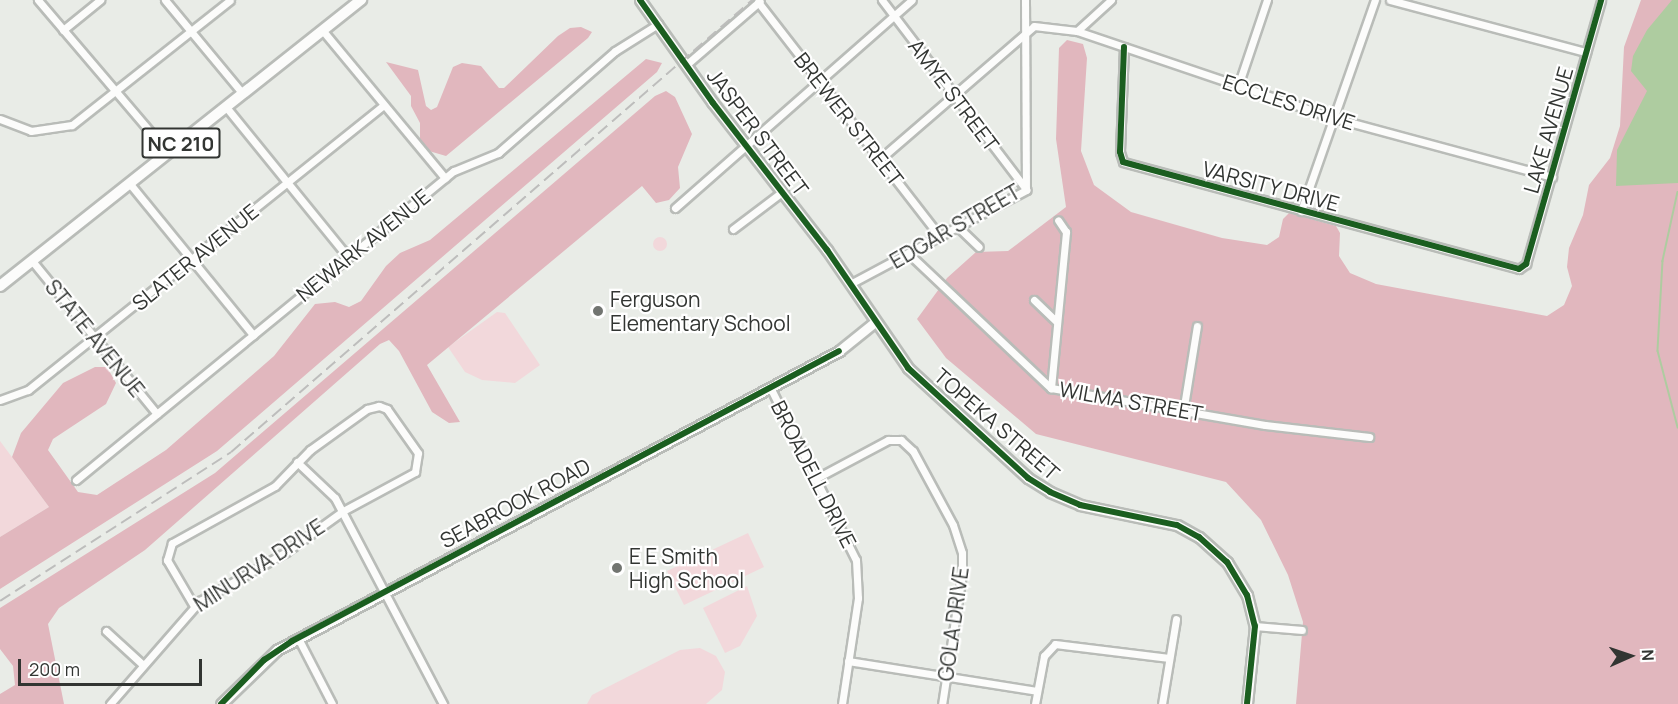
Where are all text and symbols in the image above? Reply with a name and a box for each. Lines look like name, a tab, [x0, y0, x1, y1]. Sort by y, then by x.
street label: AMYE STREET	[904, 34, 1004, 156]
street label: BREWER STREET	[789, 47, 909, 191]
street label: JASPER STREET	[702, 64, 814, 200]
street label: LAKE AVENUE	[1518, 64, 1578, 196]
street label: ECCLES DRIVE	[1220, 69, 1358, 135]
road number: NC 210	[140, 126, 222, 160]
street label: VARSITY DRIVE	[1199, 156, 1343, 216]
street label: EDGAR STREET	[885, 178, 1025, 274]
street label: NEWARK AVENUE	[291, 183, 435, 307]
street label: SLATER AVENUE	[127, 198, 263, 316]
street label: STATE AVENUE	[40, 274, 150, 402]
place label: Ferguson Elementary School	[610, 286, 791, 336]
marker: Ferguson Elementary School	[591, 304, 605, 318]
street label: TOPEKA STREET	[929, 363, 1065, 485]
street label: WILMA STREET	[1057, 376, 1205, 426]
street label: BROADELL DRIVE	[766, 396, 862, 552]
street label: SEABROOK ROAD	[435, 453, 595, 553]
street label: MINURVA DRIVE	[189, 513, 329, 617]
place label: E E Smith High School	[629, 543, 744, 593]
marker: E E Smith High School	[610, 561, 624, 575]
street label: GOLA DRIVE	[933, 565, 973, 683]
north arrow	[1600, 626, 1660, 686]
scale bar	[21, 647, 206, 685]
text: N	[1637, 649, 1659, 661]
text: 200 m	[29, 657, 80, 681]

